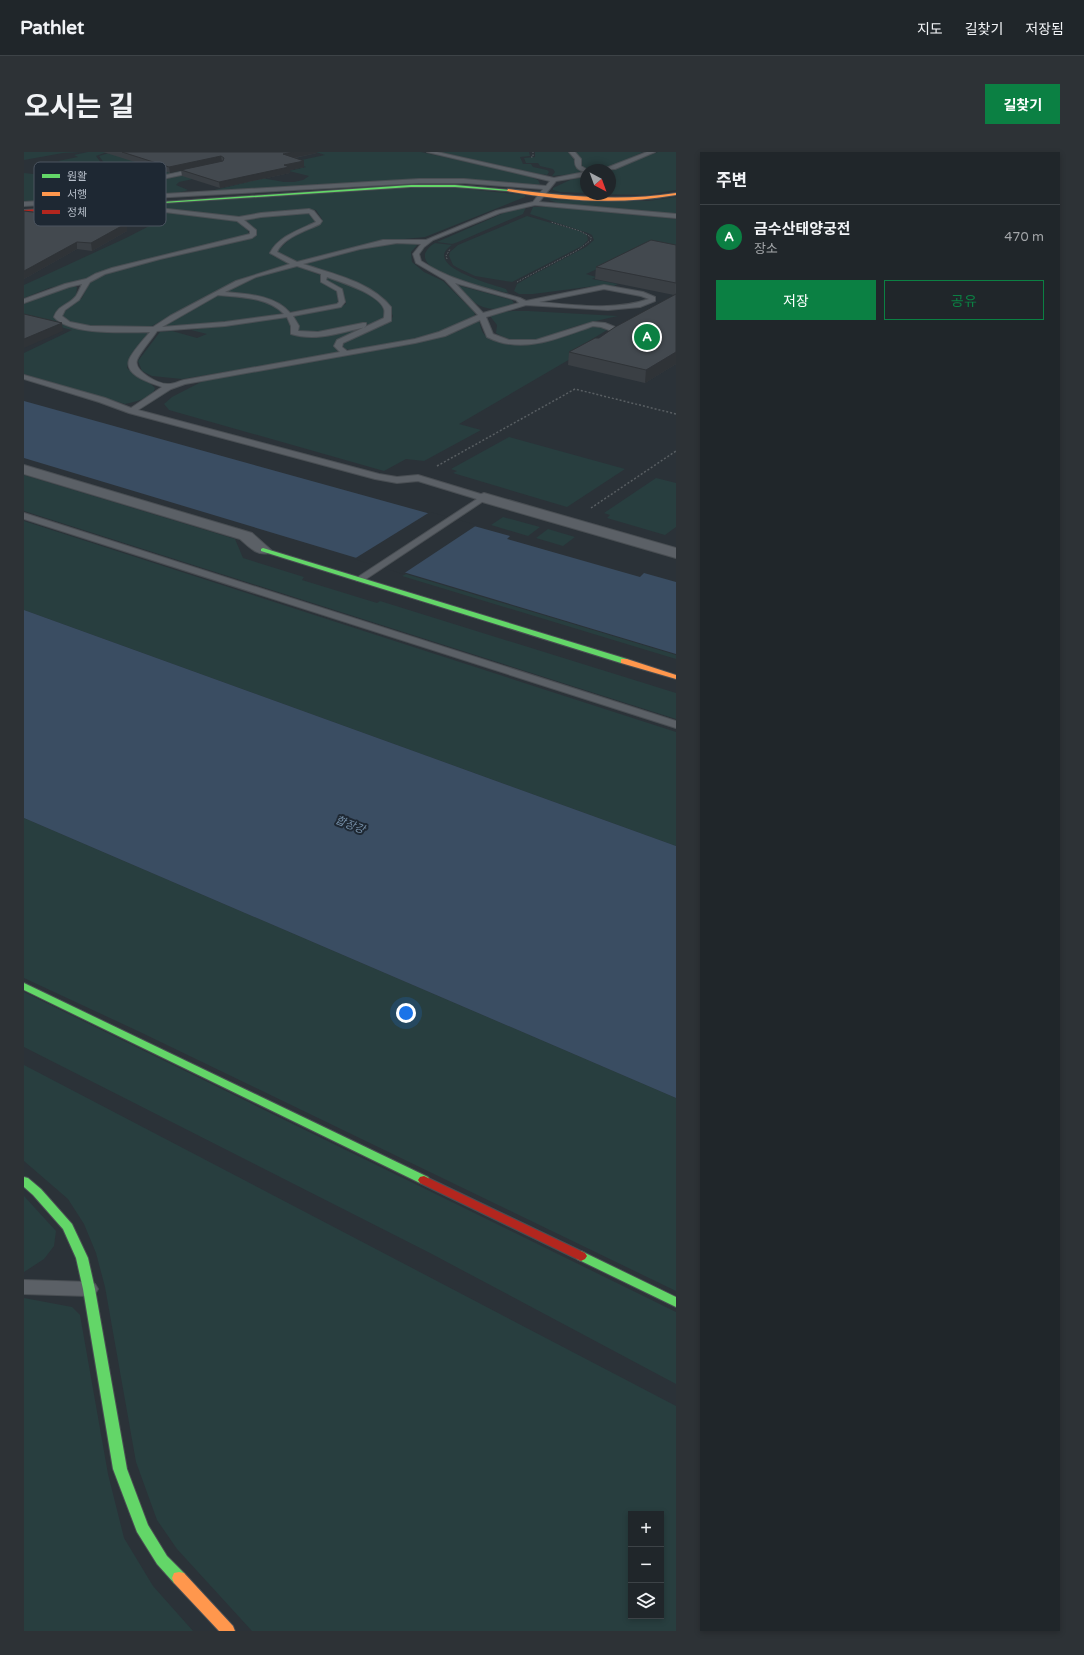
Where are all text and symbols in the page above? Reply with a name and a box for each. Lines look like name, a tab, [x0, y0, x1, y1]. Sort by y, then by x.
text: Pathlet	[20, 17, 84, 39]
text: 지도	[917, 21, 943, 38]
text: 길찾기	[965, 21, 1003, 38]
text: 저장됨	[1025, 21, 1064, 38]
button: 길찾기	[985, 84, 1060, 124]
text: 오시는 길	[24, 90, 134, 124]
legend	[34, 162, 166, 226]
north arrow	[580, 164, 616, 200]
text: 원활	[67, 170, 87, 183]
text: 주변	[716, 170, 747, 191]
text: 서행	[67, 188, 87, 201]
text: 정체	[67, 206, 87, 219]
text: 금수산태양궁전	[754, 220, 851, 238]
text: A	[724, 229, 734, 245]
text: 470 m	[1004, 229, 1044, 245]
text: 장소	[754, 241, 778, 257]
button: 저장	[716, 280, 876, 320]
button: 공유	[884, 280, 1044, 320]
pin: A	[634, 322, 660, 352]
water label: 합장강	[333, 813, 368, 837]
your location	[396, 1003, 416, 1023]
map controls	[628, 1511, 664, 1619]
button: +	[628, 1511, 664, 1547]
button: −	[628, 1547, 664, 1583]
button: layers	[628, 1583, 664, 1619]

